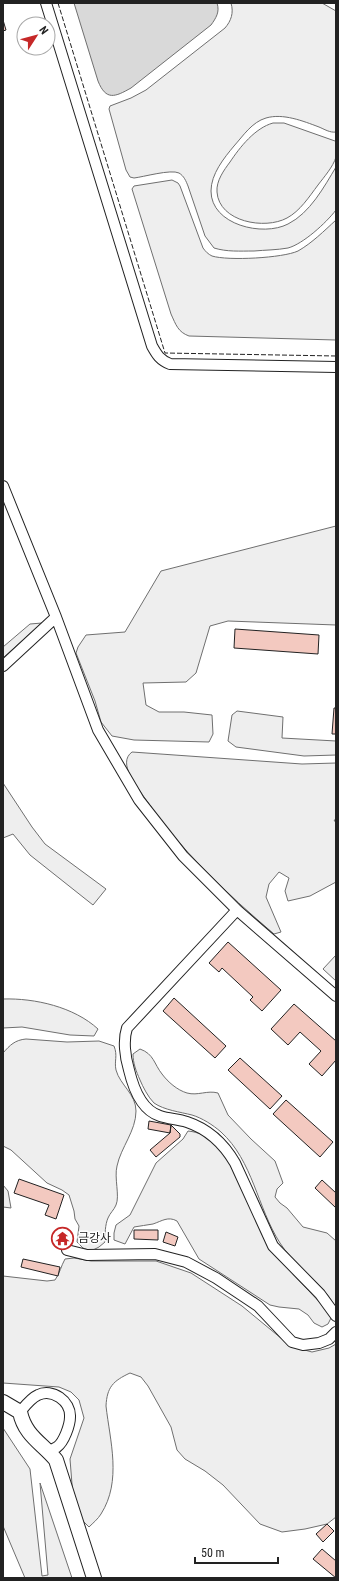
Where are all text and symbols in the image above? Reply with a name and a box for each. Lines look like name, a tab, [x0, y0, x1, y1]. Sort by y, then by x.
north arrow	[16, 16, 56, 56]
text: N	[36, 24, 51, 37]
temple icon: 금강사	[50, 1225, 76, 1251]
place label: 금강사	[78, 1231, 111, 1245]
scale bar	[195, 1539, 278, 1565]
text: 50 m	[201, 1546, 225, 1560]

